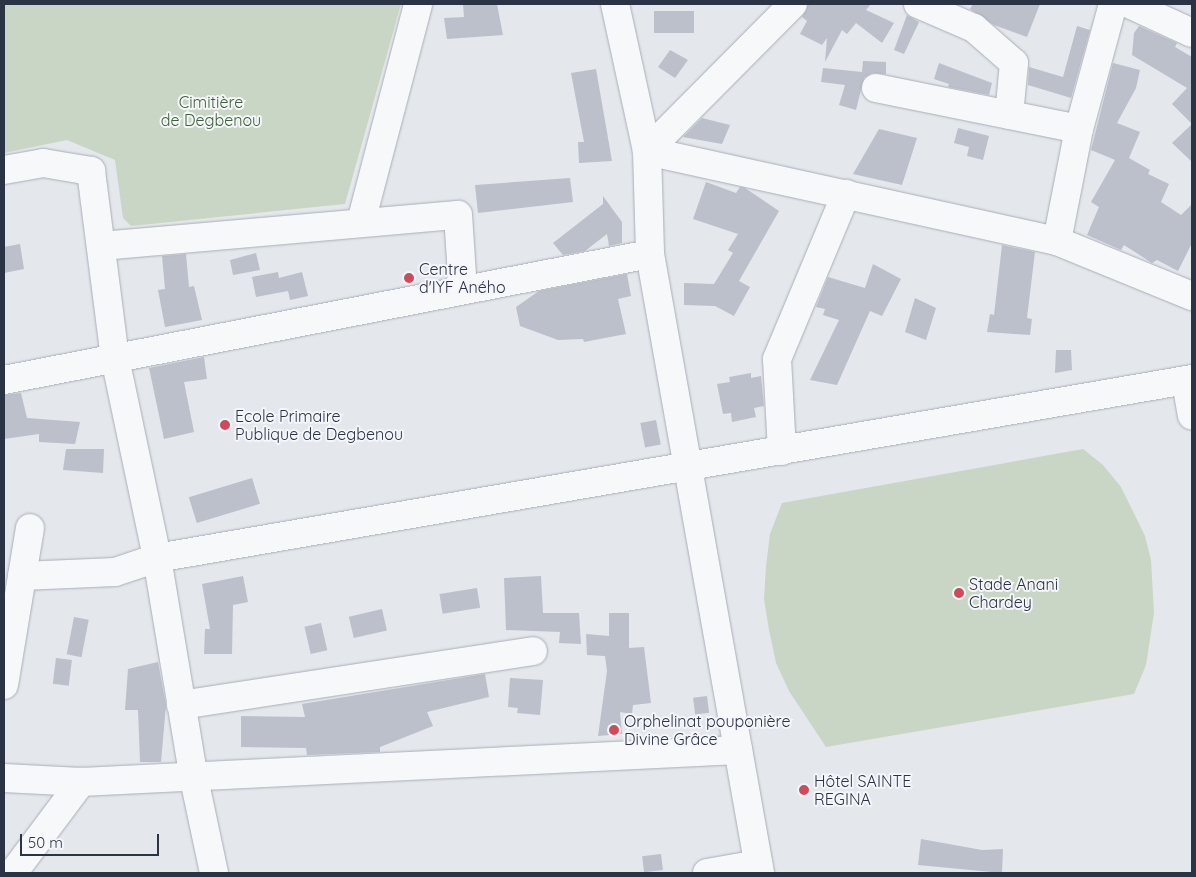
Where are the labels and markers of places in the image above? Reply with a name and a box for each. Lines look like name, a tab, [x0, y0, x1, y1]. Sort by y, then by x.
place label: Centre d'IYF Aného	[419, 259, 506, 297]
marker: Centre d'IYF Aného	[403, 272, 415, 284]
place label: Ecole Primaire Publique de Degbenou	[235, 406, 403, 444]
marker: Ecole Primaire Publique de Degbenou	[219, 419, 231, 431]
place label: Stade Anani Chardey	[969, 574, 1058, 612]
marker: Stade Anani Chardey	[953, 587, 965, 599]
place label: Orphelinat pouponière Divine Grâce	[624, 711, 790, 749]
marker: Orphelinat pouponière Divine Grâce	[608, 724, 620, 736]
place label: Hôtel SAINTE REGINA	[814, 771, 911, 809]
marker: Hôtel SAINTE REGINA	[798, 784, 810, 796]

